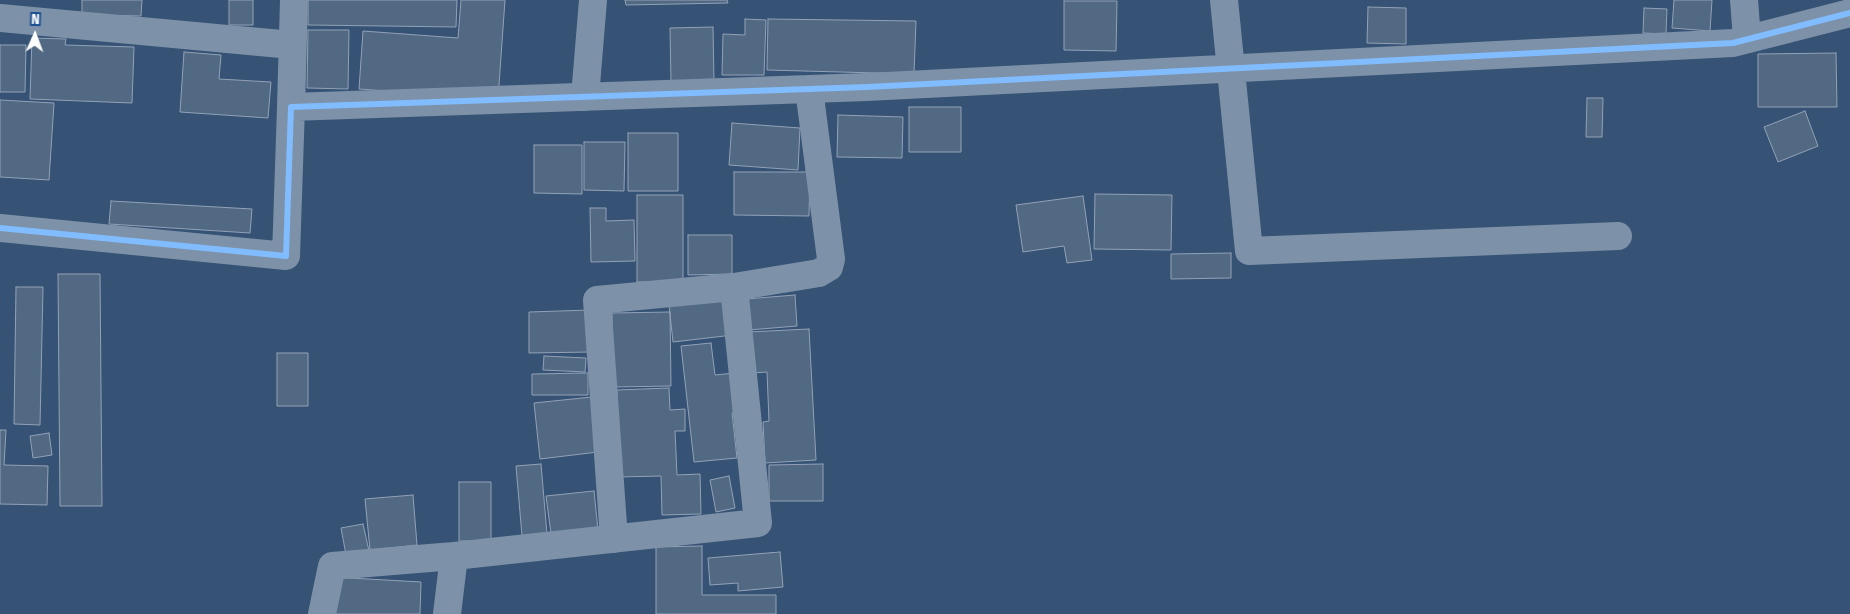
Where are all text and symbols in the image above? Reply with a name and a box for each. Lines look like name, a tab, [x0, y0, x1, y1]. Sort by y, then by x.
north arrow	[10, 10, 60, 60]
text: N	[31, 11, 40, 28]

